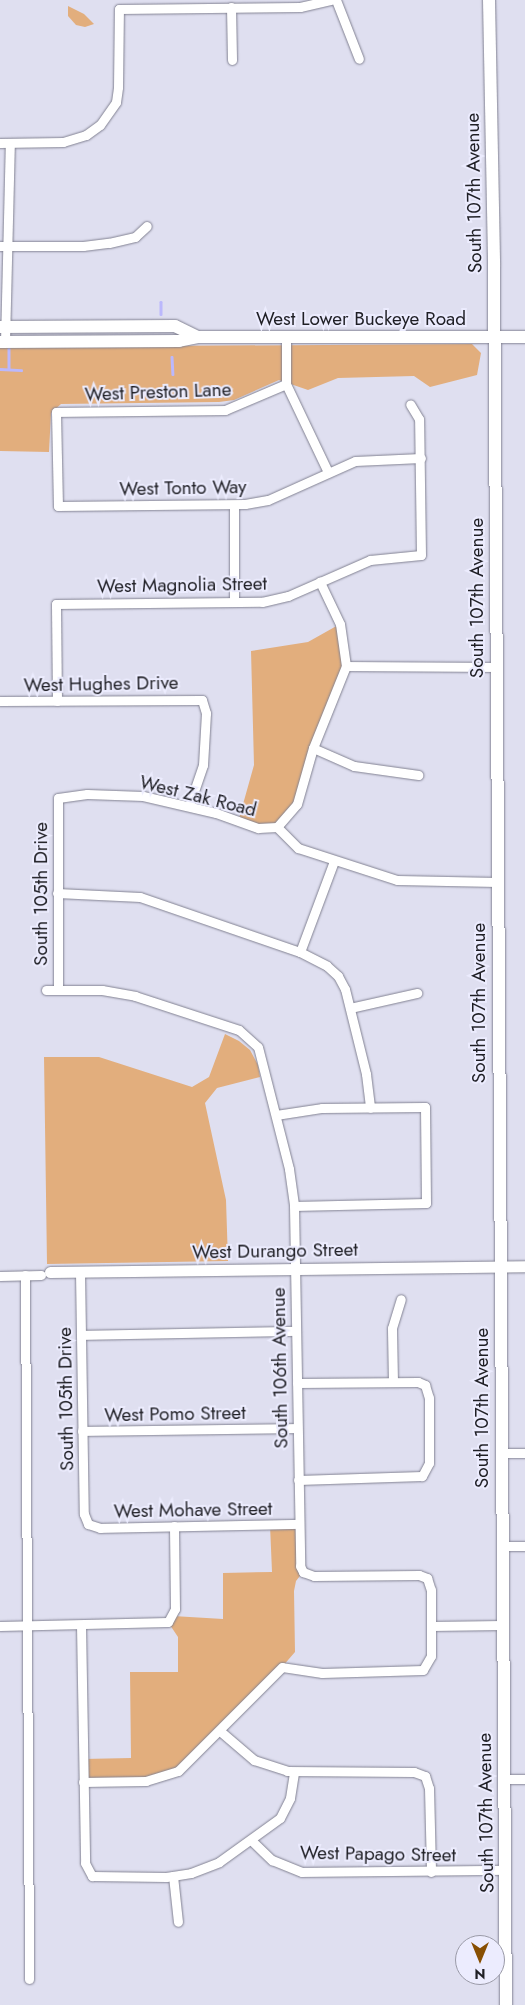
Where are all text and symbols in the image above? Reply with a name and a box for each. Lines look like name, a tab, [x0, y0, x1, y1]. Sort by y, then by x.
street label: South 107th Avenue	[461, 113, 487, 273]
street label: West Lower Buckeye Road	[256, 308, 466, 330]
street label: West Preston Lane	[84, 378, 232, 406]
street label: West Tonto Way	[119, 475, 247, 501]
street label: South 107th Avenue	[466, 518, 488, 678]
street label: West Magnolia Street	[97, 572, 267, 598]
street label: West Hughes Drive	[23, 671, 179, 697]
street label: West Zak Road	[137, 770, 259, 822]
street label: South 105th Drive	[30, 822, 52, 966]
street label: South 107th Avenue	[468, 923, 490, 1083]
street label: West Durango Street	[192, 1238, 358, 1264]
street label: South 106th Avenue	[267, 1287, 293, 1449]
street label: South 105th Drive	[53, 1327, 79, 1471]
street label: South 107th Avenue	[471, 1328, 493, 1488]
street label: West Pomo Street	[104, 1401, 246, 1427]
street label: West Mohave Street	[113, 1497, 273, 1523]
street label: South 107th Avenue	[473, 1733, 499, 1893]
street label: West Papago Street	[300, 1841, 456, 1867]
north arrow	[455, 1935, 505, 1985]
text: N	[474, 1964, 486, 1984]

